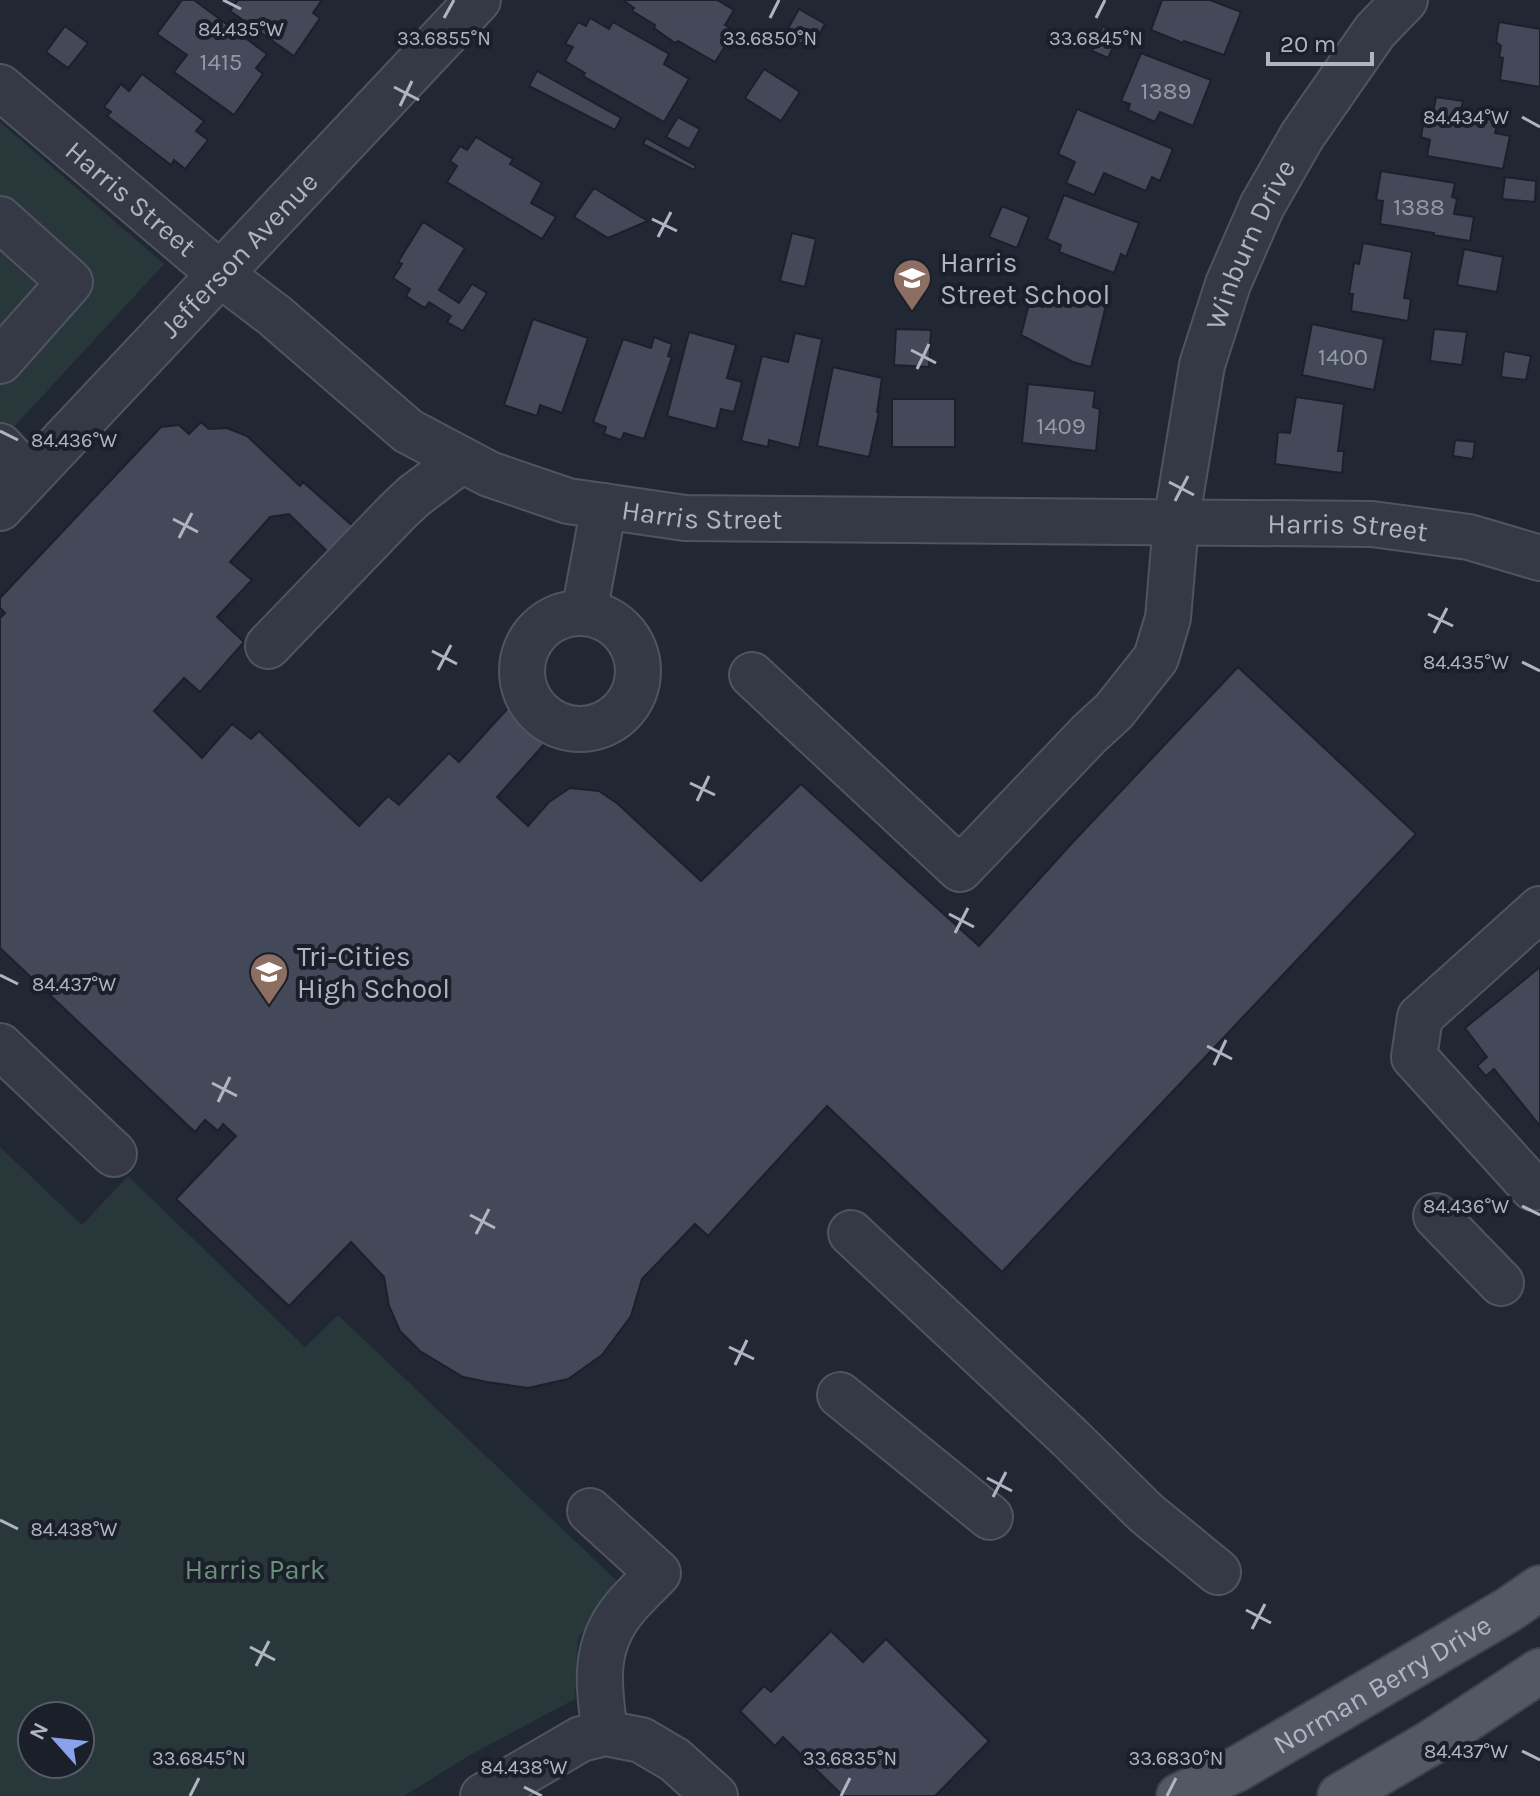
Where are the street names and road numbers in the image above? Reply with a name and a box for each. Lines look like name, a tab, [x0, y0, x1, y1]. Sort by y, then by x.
street label: Harris Street	[59, 134, 203, 263]
street label: Winburn Drive	[1199, 153, 1302, 334]
street label: Jefferson Avenue	[153, 165, 325, 345]
street label: Harris Street	[620, 493, 782, 536]
street label: Harris Street	[1267, 507, 1430, 548]
street label: Norman Berry Drive	[1267, 1608, 1497, 1761]

